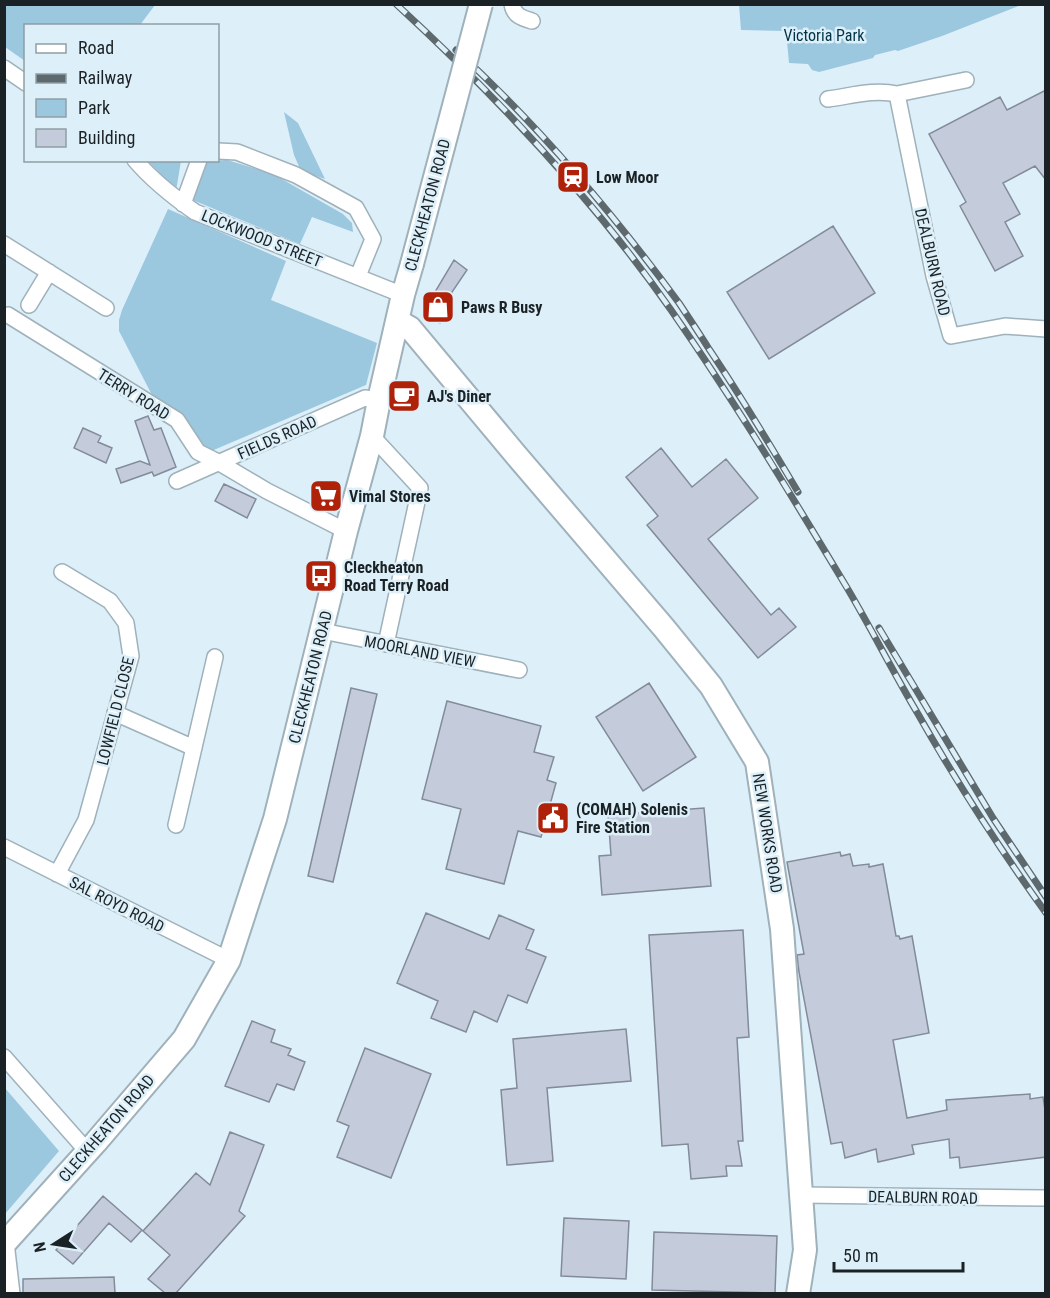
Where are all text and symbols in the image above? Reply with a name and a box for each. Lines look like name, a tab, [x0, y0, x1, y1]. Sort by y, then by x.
legend	[24, 24, 219, 162]
park label: Victoria Park	[783, 26, 865, 45]
text: Road	[78, 37, 114, 58]
text: Railway	[78, 67, 133, 88]
text: Park	[78, 97, 110, 118]
text: Building	[78, 127, 135, 148]
street label: CLECKHEATON ROAD	[401, 137, 454, 273]
station icon: Low Moor	[555, 159, 591, 195]
place label: Low Moor	[596, 168, 659, 187]
street label: LOCKWOOD STREET	[199, 206, 325, 271]
street label: DEALBURN ROAD	[911, 206, 954, 318]
shop icon: Paws R Busy	[420, 289, 456, 325]
place label: Paws R Busy	[461, 298, 542, 317]
street label: TERRY ROAD	[94, 365, 173, 424]
cafe icon: AJ's Diner	[386, 378, 422, 414]
place label: AJ's Diner	[427, 387, 491, 406]
street label: FIELDS ROAD	[235, 412, 320, 463]
supermarket icon: Vimal Stores	[308, 478, 344, 514]
place label: Vimal Stores	[349, 487, 431, 506]
bus stop icon: Cleckheaton Road Terry Road	[303, 558, 339, 594]
place label: Cleckheaton Road Terry Road	[344, 558, 449, 595]
street label: CLECKHEATON ROAD	[285, 609, 336, 745]
street label: MOORLAND VIEW	[363, 631, 477, 672]
street label: LOWFIELD CLOSE	[93, 655, 138, 767]
street label: NEW WORKS ROAD	[749, 772, 786, 894]
public building icon: (COMAH) Solenis Fire Station	[535, 800, 571, 836]
place label: (COMAH) Solenis Fire Station	[576, 800, 688, 837]
street label: SAL ROYD ROAD	[66, 872, 167, 937]
street label: CLECKHEATON ROAD	[55, 1071, 158, 1186]
street label: DEALBURN ROAD	[868, 1187, 978, 1208]
north arrow	[24, 1214, 84, 1274]
scale bar	[834, 1235, 963, 1273]
text: N	[30, 1240, 50, 1254]
text: 50 m	[843, 1245, 878, 1266]

